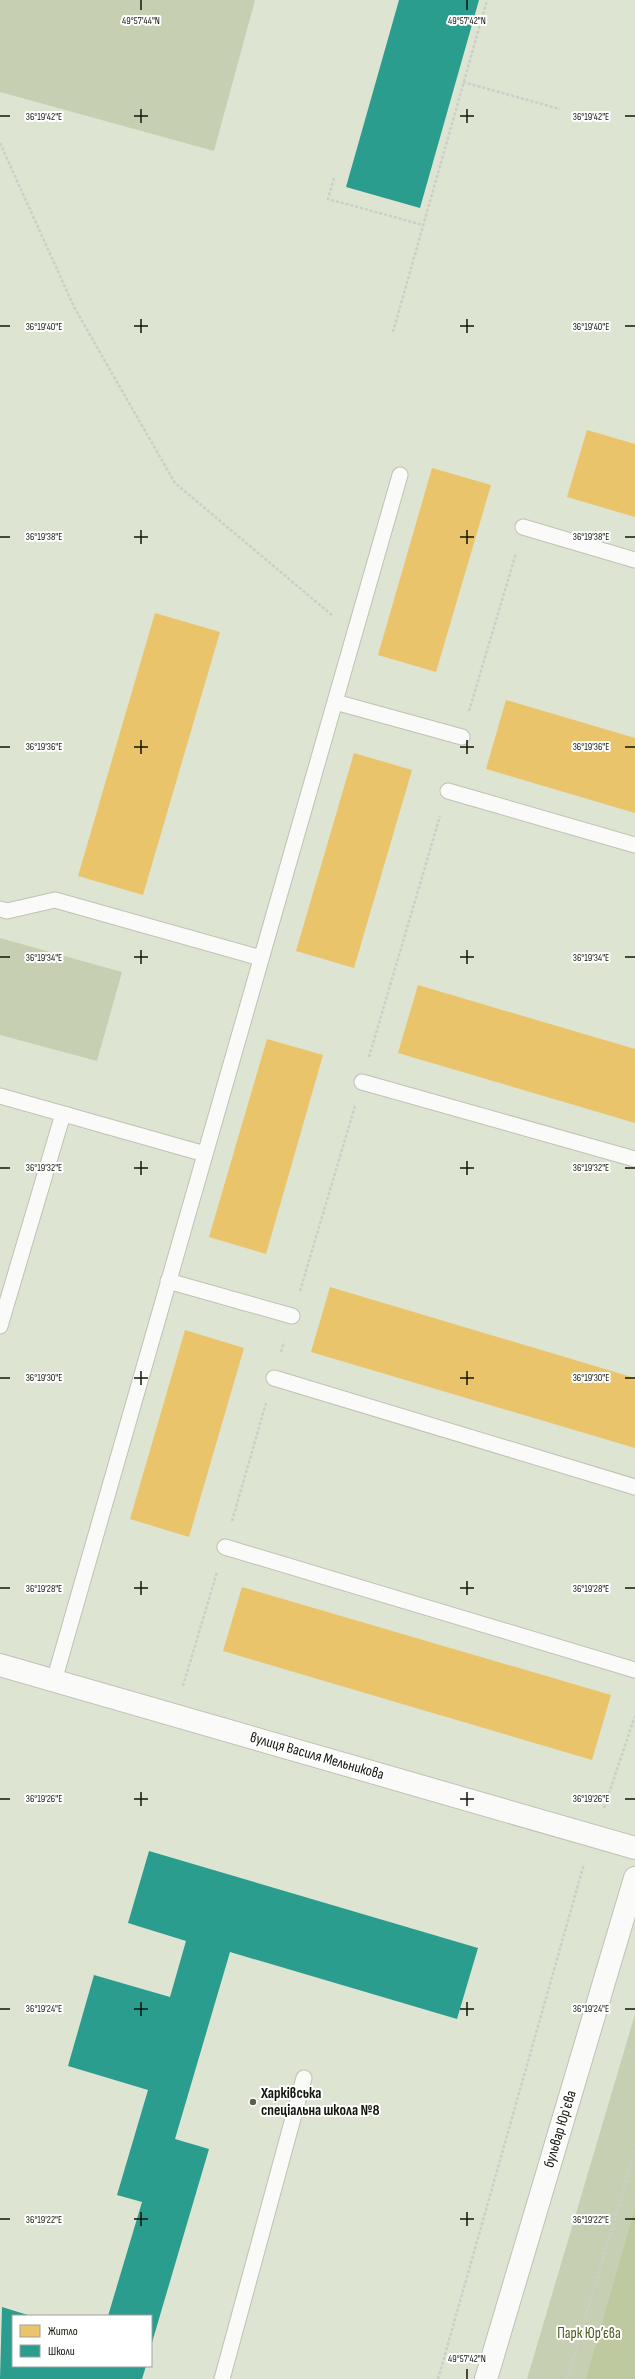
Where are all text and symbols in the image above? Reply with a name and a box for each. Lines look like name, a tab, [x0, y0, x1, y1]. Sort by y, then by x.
text: 49°57'44"N	[122, 15, 160, 27]
text: 49°57'42"N	[448, 15, 486, 27]
text: 36°19'42"E	[26, 111, 62, 123]
text: 36°19'42"E	[573, 111, 609, 123]
text: 36°19'40"E	[26, 321, 62, 333]
text: 36°19'40"E	[573, 321, 609, 333]
text: 36°19'38"E	[26, 531, 62, 543]
text: 36°19'38"E	[573, 531, 609, 543]
text: 36°19'36"E	[26, 741, 62, 753]
text: 36°19'36"E	[573, 741, 609, 753]
text: 36°19'34"E	[26, 952, 62, 964]
text: 36°19'34"E	[573, 952, 609, 964]
text: 36°19'32"E	[26, 1162, 62, 1174]
text: 36°19'32"E	[573, 1162, 609, 1174]
text: 36°19'30"E	[26, 1372, 62, 1384]
text: 36°19'30"E	[573, 1372, 609, 1384]
text: 36°19'28"E	[26, 1583, 62, 1595]
text: 36°19'28"E	[573, 1583, 609, 1595]
street label: вулиця Василя Мельникова	[248, 1728, 386, 1784]
text: 36°19'26"E	[26, 1793, 62, 1805]
text: 36°19'26"E	[573, 1793, 609, 1805]
text: 36°19'24"E	[26, 2003, 62, 2015]
text: 36°19'24"E	[573, 2003, 609, 2015]
place label: Харківська спеціальна школа №8	[260, 2084, 379, 2120]
street label: бульвар Юрʼєва	[539, 2088, 581, 2170]
marker: Харківська спеціальна школа №8	[248, 2097, 258, 2107]
text: 36°19'22"E	[26, 2214, 62, 2226]
text: 36°19'22"E	[573, 2214, 609, 2226]
legend	[12, 2315, 152, 2367]
text: Житло	[48, 2324, 78, 2339]
park label: Парк Юр’єва	[557, 2324, 621, 2343]
text: Школи	[48, 2344, 75, 2359]
text: 49°57'42"N	[448, 2353, 486, 2365]

